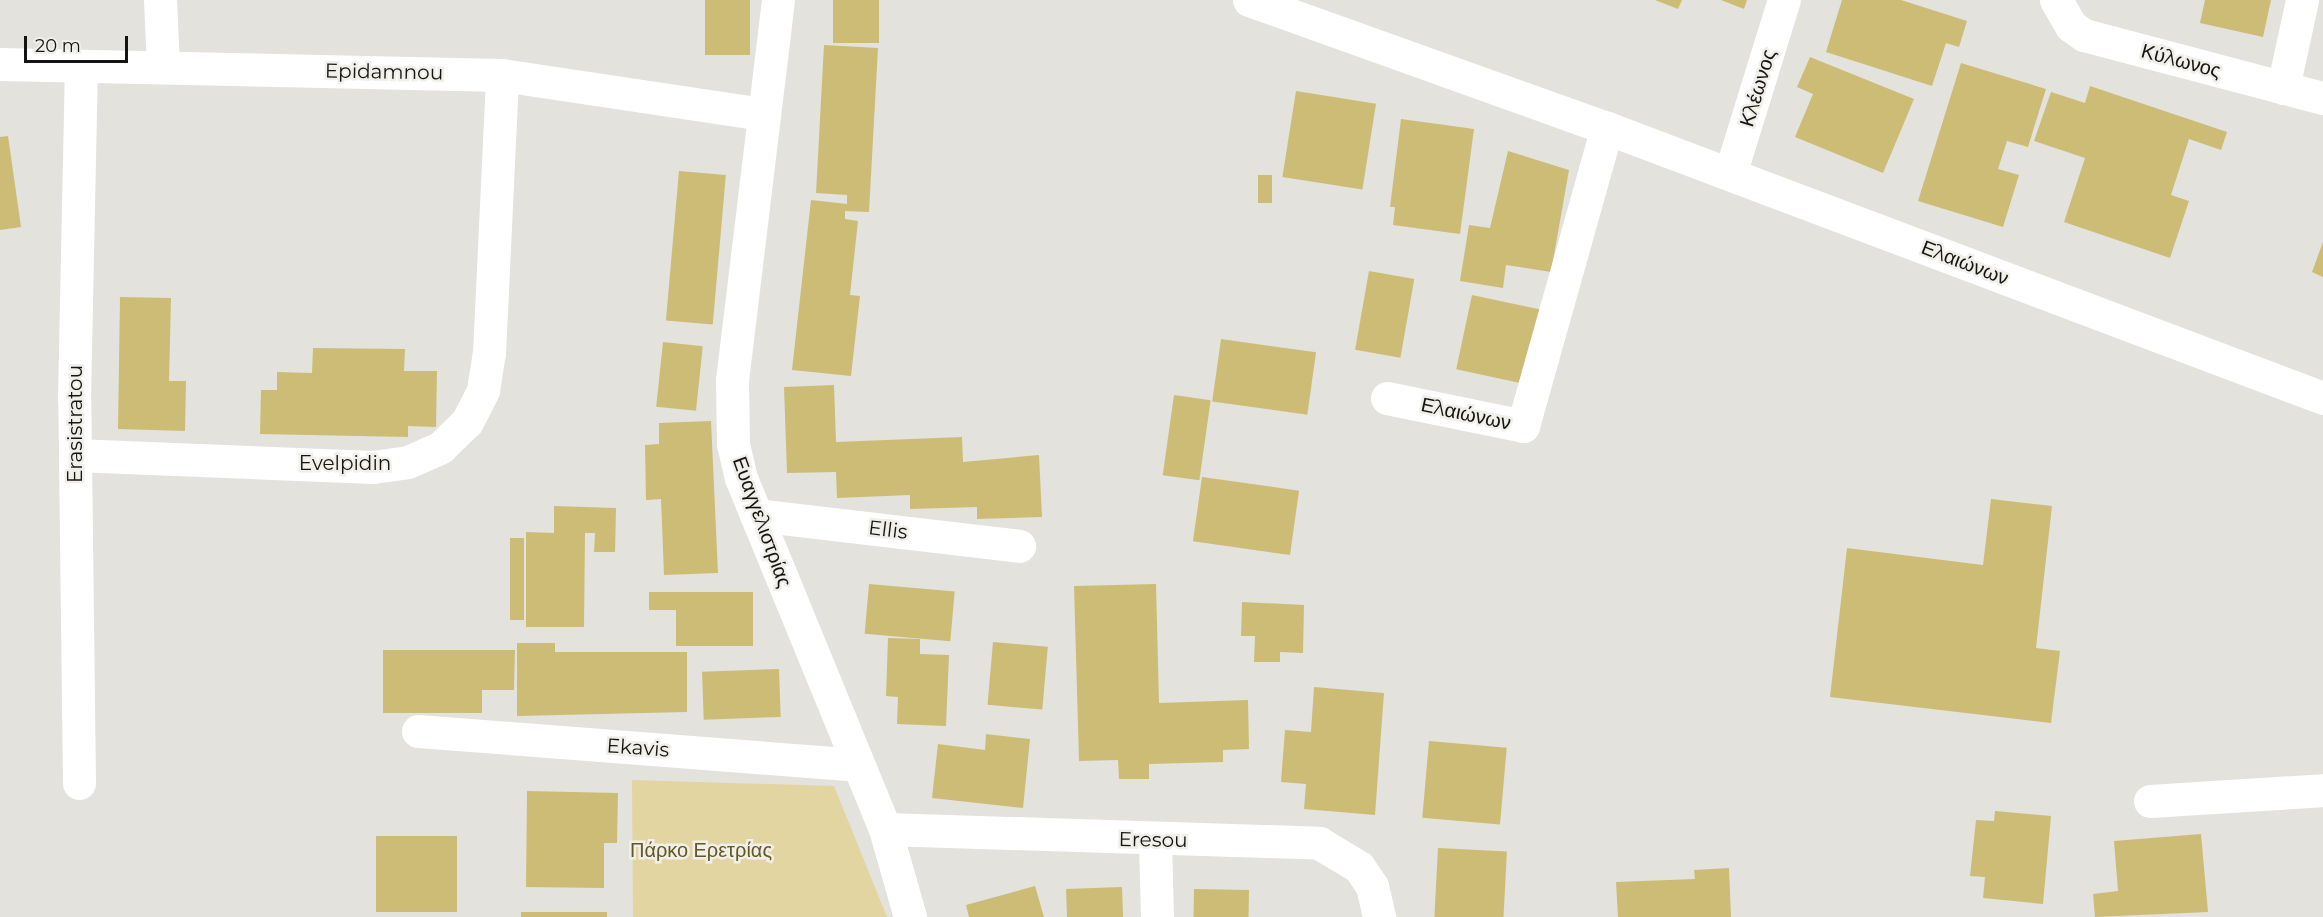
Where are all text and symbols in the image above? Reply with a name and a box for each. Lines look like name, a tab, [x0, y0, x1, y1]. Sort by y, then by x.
scale bar	[27, 24, 130, 62]
text: 20 m	[35, 35, 81, 57]
street label: Κύλωνος	[2139, 39, 2223, 83]
street label: Κλέωνος	[1735, 46, 1781, 130]
street label: Epidamnou	[325, 59, 443, 85]
street label: Ελαιώνων	[1918, 235, 2012, 291]
street label: Erasistratou	[63, 365, 87, 483]
street label: Ελαιώνων	[1419, 393, 1513, 435]
street label: Evelpidin	[299, 451, 391, 475]
street label: Ευαγγελιστρίας	[727, 453, 797, 591]
street label: Ellis	[867, 516, 909, 544]
street label: Ekavis	[606, 734, 670, 762]
street label: Eresou	[1118, 827, 1188, 853]
park label: Πάρκο Ερετρίας	[630, 838, 772, 862]

